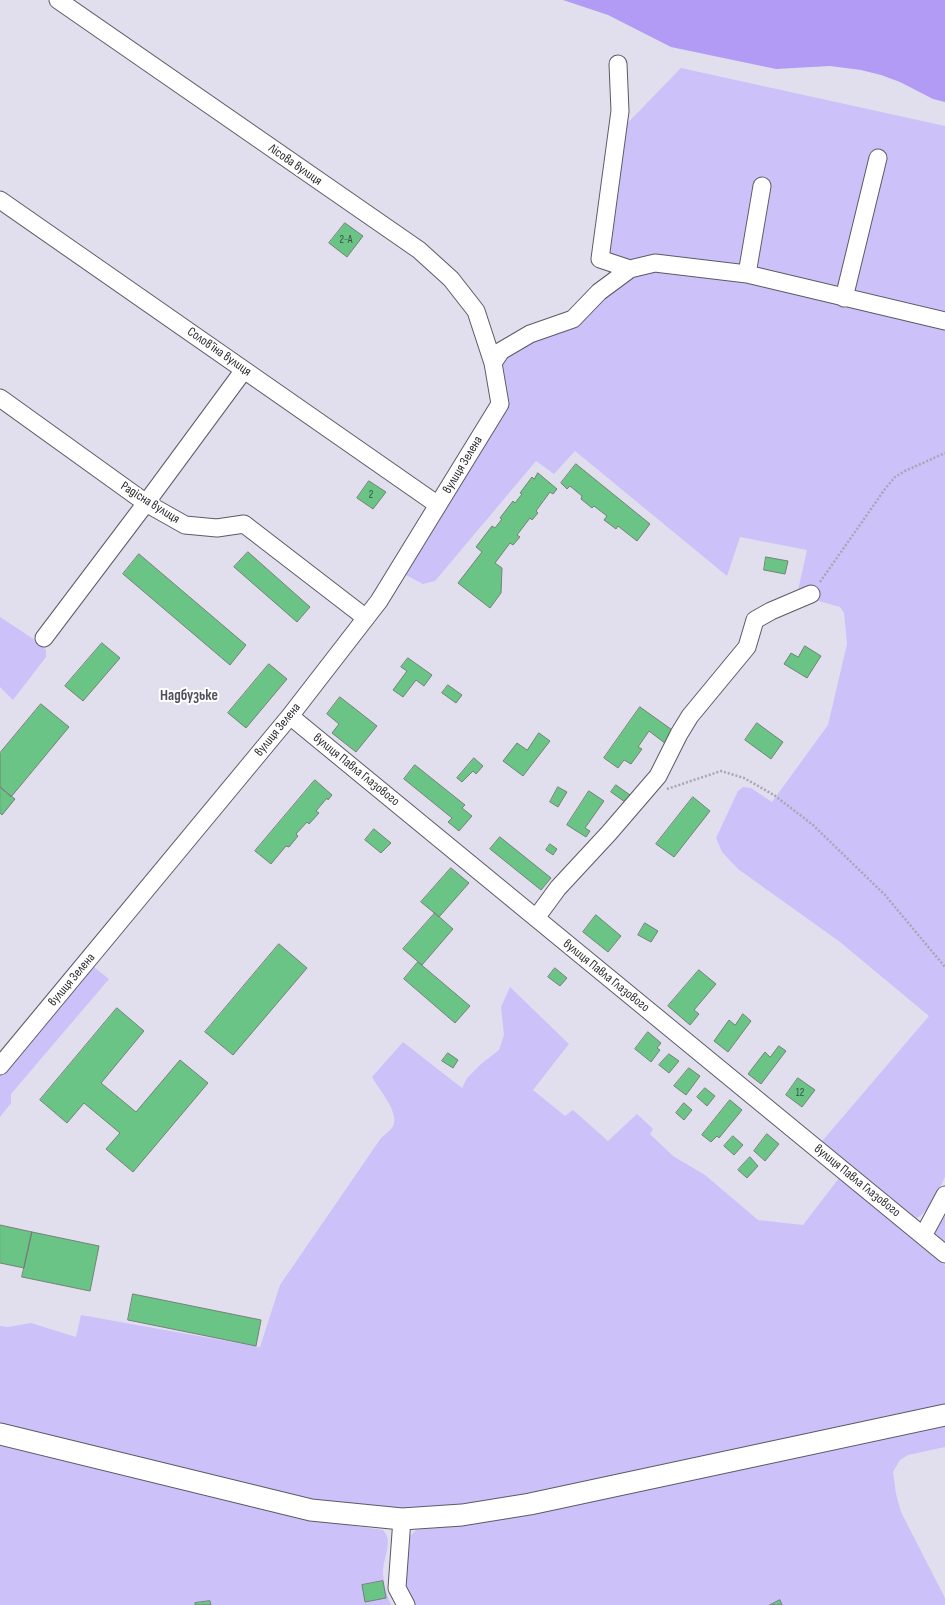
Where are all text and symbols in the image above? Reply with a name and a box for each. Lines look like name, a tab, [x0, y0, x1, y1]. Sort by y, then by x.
street label: Лісова вулиця	[265, 141, 325, 189]
house number: 2-А	[339, 233, 353, 247]
street label: Соловʼїна вулиця	[184, 324, 254, 380]
street label: вулиця Зелена	[440, 433, 486, 497]
street label: Радісна вулиця	[118, 479, 182, 527]
house number: 2	[369, 488, 373, 502]
district label: Надбузьке	[160, 687, 218, 705]
street label: вулиця Зелена	[252, 700, 304, 760]
street label: вулиця Павла Глазового	[310, 730, 402, 810]
street label: вулиця Павла Глазового	[560, 936, 652, 1016]
street label: вулиця Зелена	[45, 950, 99, 1010]
house number: 12	[796, 1086, 804, 1100]
street label: вулиця Павла Глазового	[811, 1141, 903, 1221]

